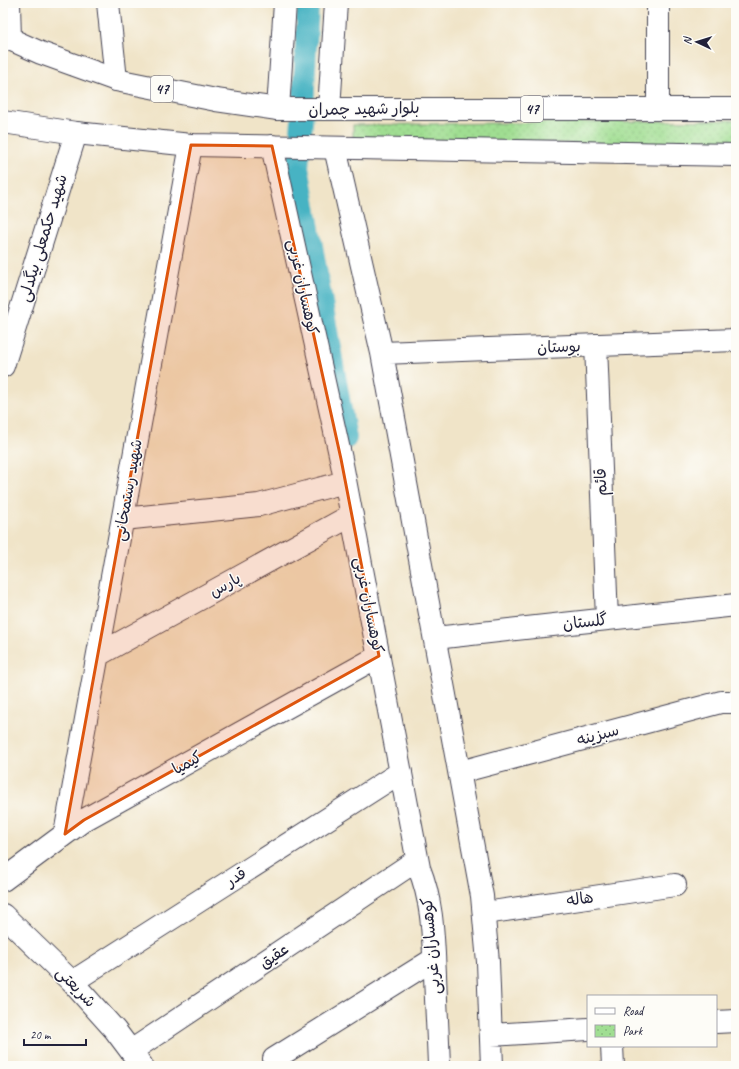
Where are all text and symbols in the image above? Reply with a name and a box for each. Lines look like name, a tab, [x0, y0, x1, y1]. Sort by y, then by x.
north arrow	[677, 22, 717, 62]
text: N	[680, 35, 694, 45]
road number: 47	[151, 76, 173, 102]
road number: 47	[521, 96, 543, 122]
street label: بلوار شهید چمران	[308, 98, 420, 120]
street label: شهید حکمعلی بیگدلی	[14, 172, 72, 304]
street label: کوهساران غربی	[283, 237, 323, 337]
street label: بوستان	[537, 336, 581, 358]
street label: شهید رستمخانی	[109, 437, 147, 543]
street label: قائم	[591, 468, 613, 496]
street label: کوهساران غربی	[350, 555, 388, 655]
street label: پارس	[206, 568, 244, 602]
street label: گلستان	[562, 610, 608, 634]
street label: سبزینه	[575, 720, 621, 750]
street label: کیمیا	[169, 747, 205, 779]
street label: قدر	[220, 863, 250, 892]
street label: هاله	[565, 887, 595, 911]
street label: کوهساران غربی	[417, 897, 445, 995]
street label: عقیق	[255, 939, 293, 973]
street label: شریعتی	[52, 962, 100, 1012]
legend	[587, 995, 717, 1047]
text: Road	[623, 1003, 645, 1019]
scale bar	[24, 1021, 86, 1047]
text: Park	[623, 1023, 644, 1039]
text: 20 m	[30, 1027, 52, 1043]

